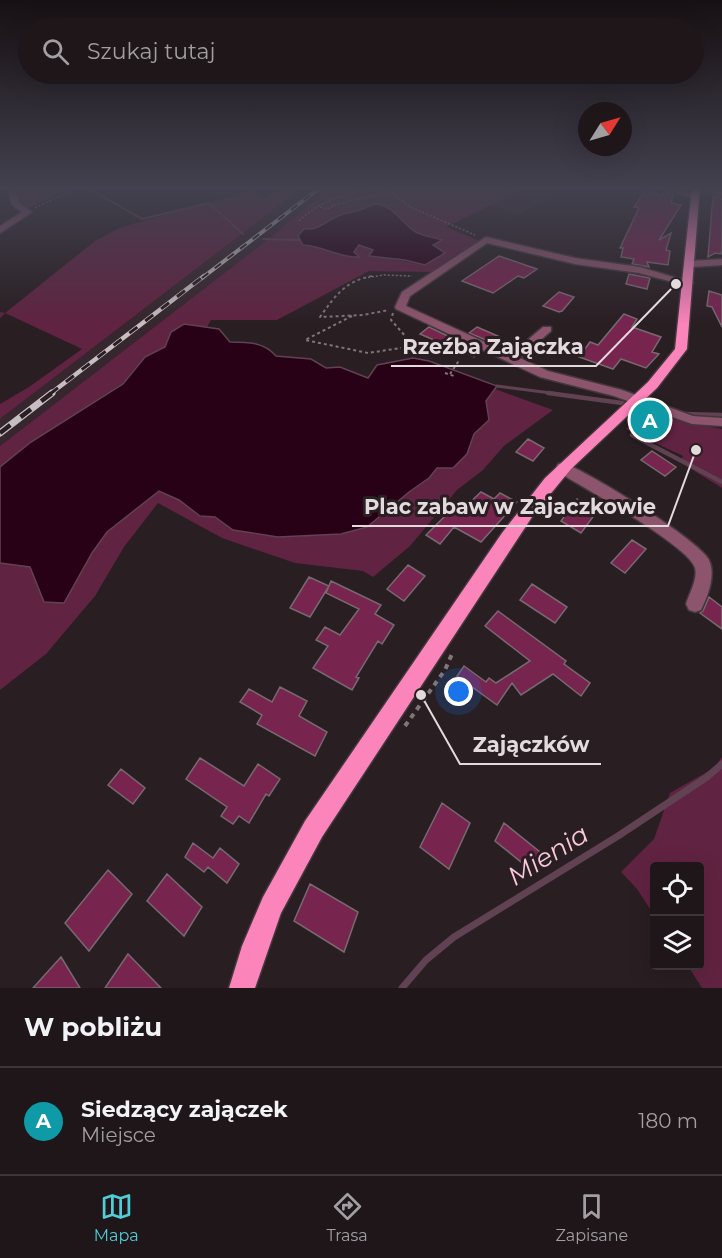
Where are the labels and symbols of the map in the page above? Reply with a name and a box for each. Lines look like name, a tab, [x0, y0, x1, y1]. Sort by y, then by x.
north arrow	[578, 102, 632, 156]
callout: Rzeźba Zajączka	[391, 327, 596, 366]
text: Rzeźba Zajączka	[402, 334, 584, 359]
pin: A	[630, 398, 670, 442]
callout: Plac zabaw w Zajaczkowie	[352, 487, 668, 526]
text: Plac zabaw w Zajaczkowie	[364, 494, 656, 519]
your location	[444, 677, 473, 706]
callout: Zajączków	[460, 725, 601, 764]
text: Zajączków	[473, 732, 590, 757]
water label: Mienia	[501, 818, 595, 892]

